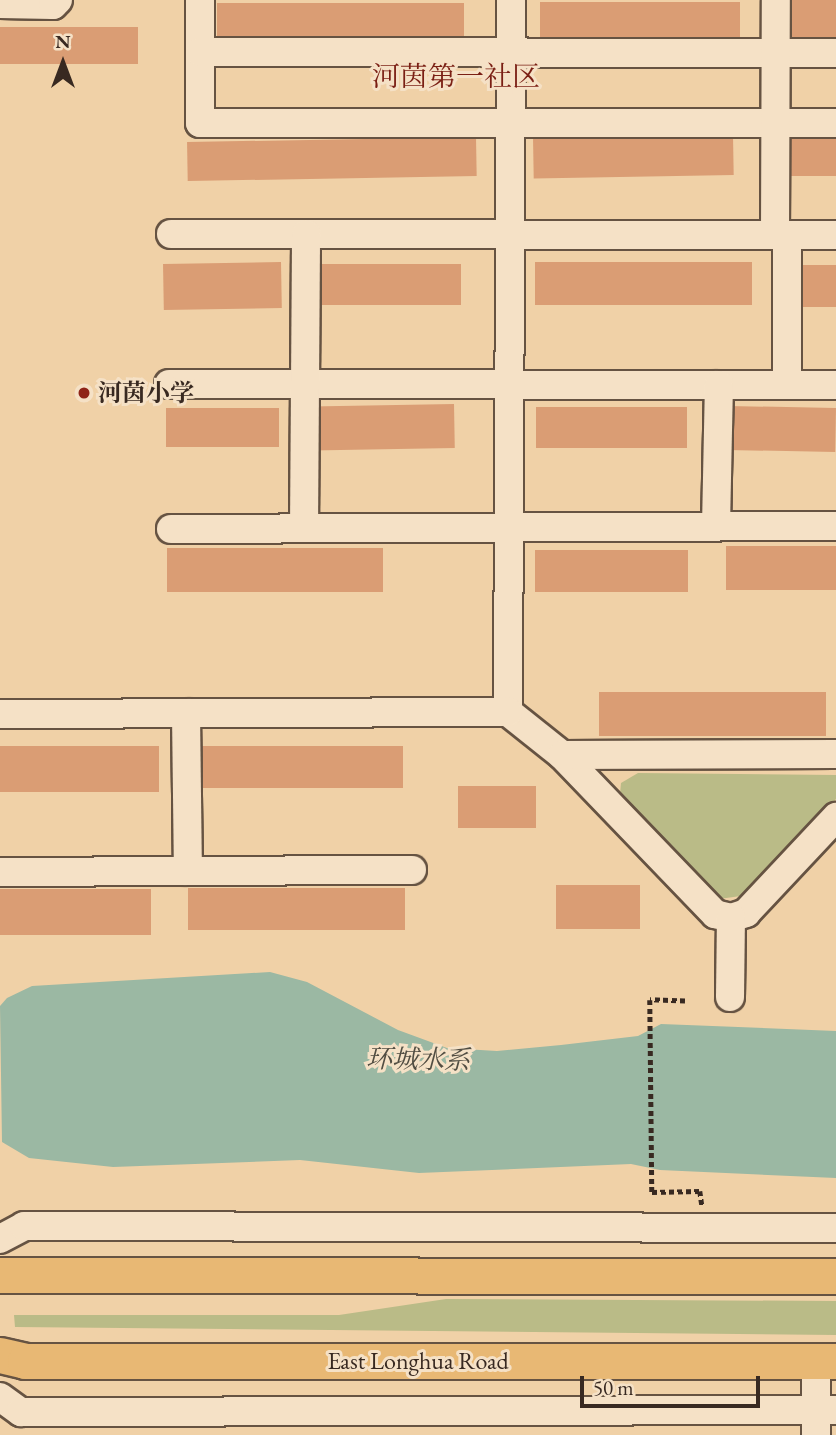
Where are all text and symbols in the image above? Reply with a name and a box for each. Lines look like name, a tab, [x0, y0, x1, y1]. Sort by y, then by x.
north arrow	[28, 28, 98, 98]
text: N	[55, 29, 71, 54]
district label: 河茵第一社区	[372, 59, 540, 93]
place label: 河茵小学	[98, 379, 194, 407]
marker: 河茵小学	[76, 385, 92, 401]
water label: 环城水系	[366, 1043, 470, 1077]
street label: East Longhua Road	[327, 1347, 509, 1375]
scale bar	[584, 1362, 764, 1406]
text: 50 m	[593, 1374, 634, 1401]

